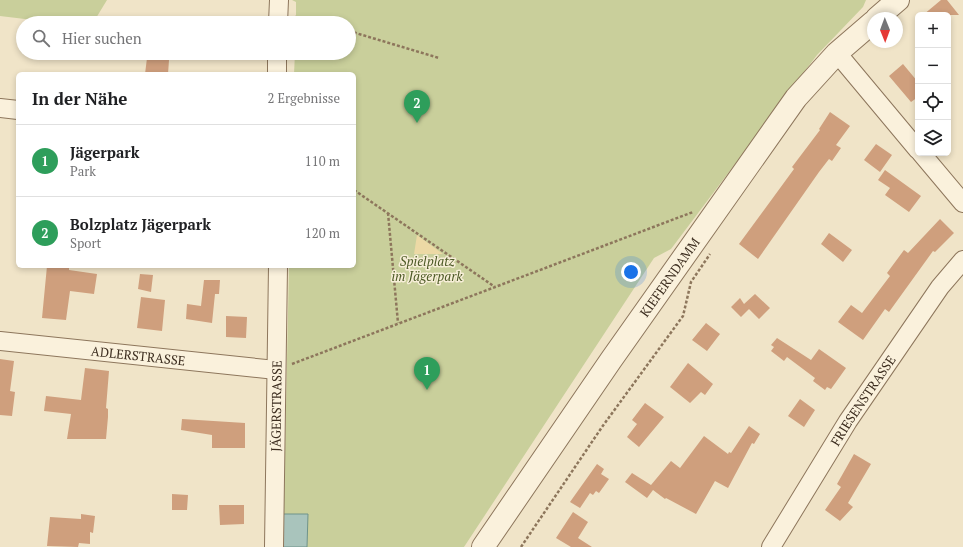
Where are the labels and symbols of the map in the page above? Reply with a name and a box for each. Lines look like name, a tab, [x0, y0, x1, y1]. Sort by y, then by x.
north arrow	[867, 12, 903, 48]
pin: 2	[404, 90, 430, 123]
street label: KIEFERNDAMM	[635, 234, 704, 320]
park label: Spielplatz im Jägerpark	[392, 252, 463, 285]
your location	[621, 262, 641, 282]
street label: ADLERSTRASSE	[90, 342, 186, 369]
street label: FRIESENSTRASSE	[826, 352, 900, 449]
pin: 1	[414, 357, 440, 390]
street label: JÄGERSTRASSE	[266, 360, 286, 452]

